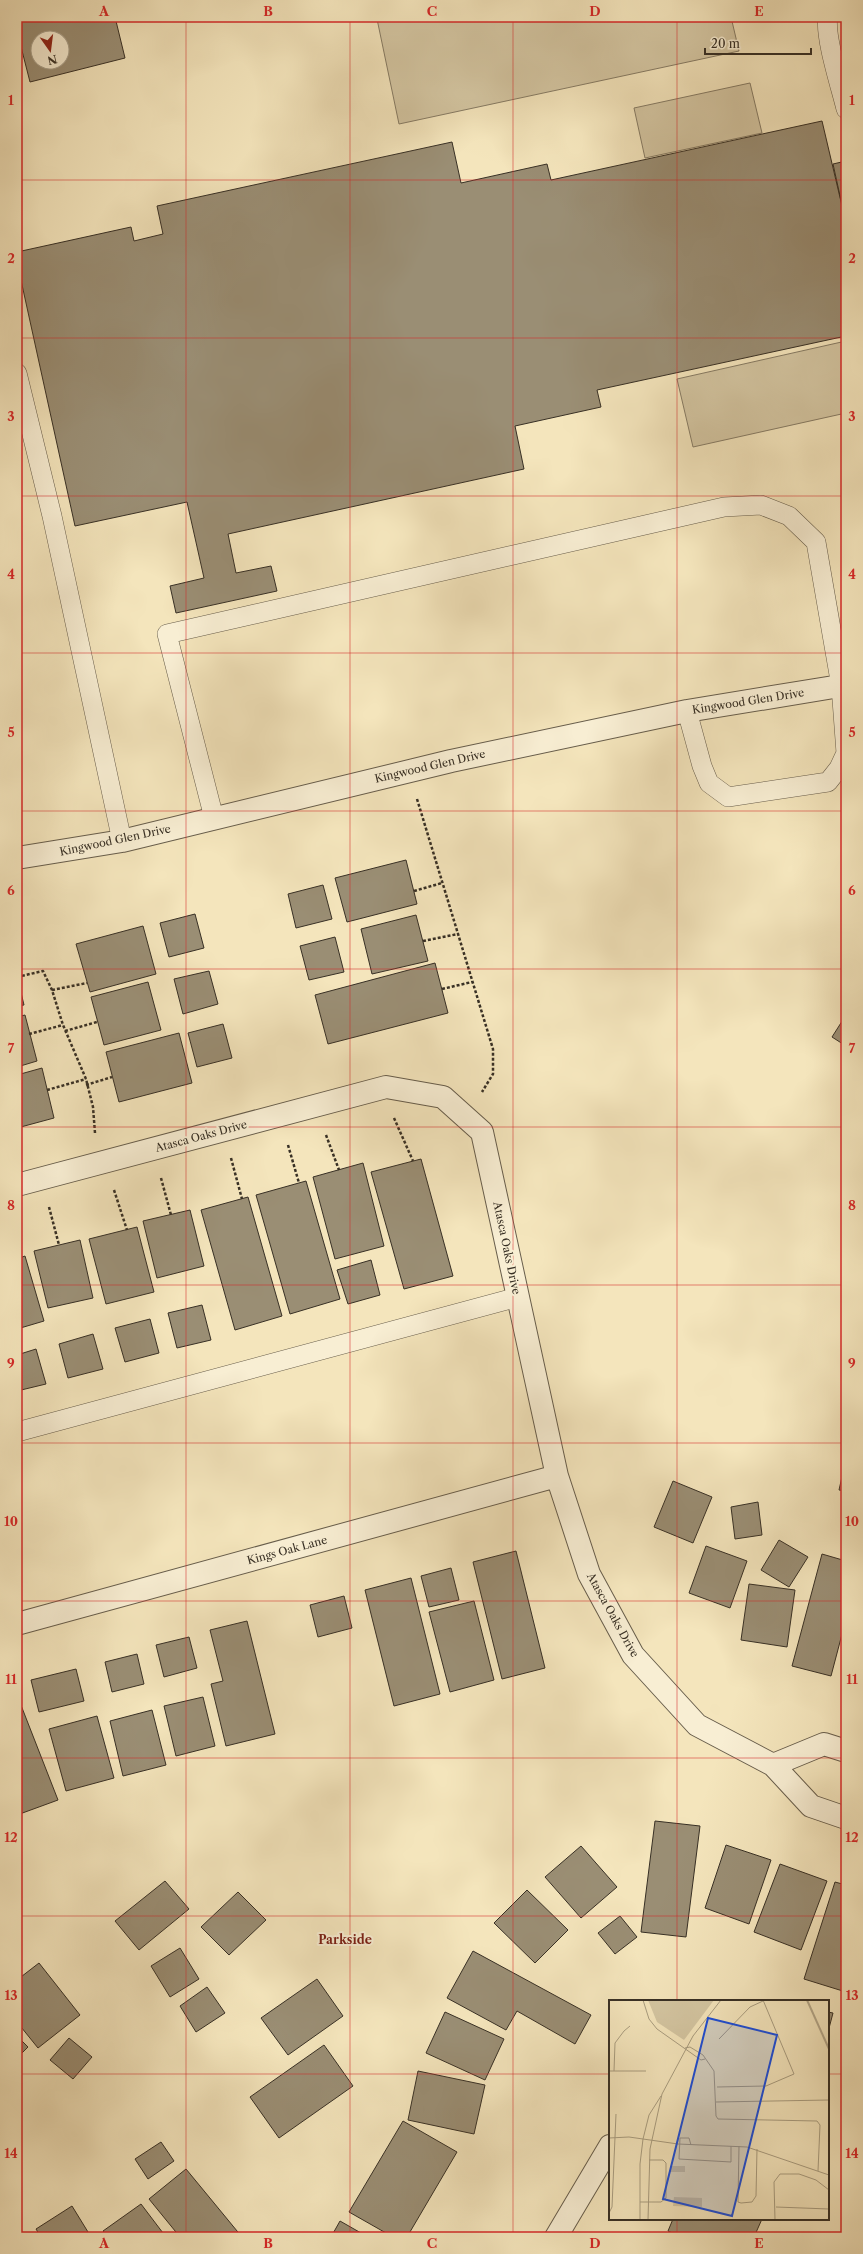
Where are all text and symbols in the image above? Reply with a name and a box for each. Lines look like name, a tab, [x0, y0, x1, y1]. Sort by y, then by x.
text: A	[98, 3, 110, 19]
text: B	[263, 3, 273, 19]
text: C	[427, 3, 437, 19]
text: D	[589, 3, 601, 19]
text: E	[754, 3, 764, 19]
north arrow	[30, 30, 70, 70]
scale bar	[705, 30, 811, 56]
text: 20 m	[711, 36, 740, 51]
text: N	[46, 52, 59, 68]
text: 1	[8, 92, 14, 108]
text: 1	[849, 92, 855, 108]
text: 2	[7, 250, 15, 266]
text: 2	[848, 250, 856, 266]
text: 3	[7, 408, 15, 424]
text: 3	[848, 408, 856, 424]
text: 4	[7, 566, 15, 582]
text: 4	[848, 566, 856, 582]
street label: Kingwood Glen Drive	[691, 685, 805, 717]
text: 5	[7, 724, 15, 740]
text: 5	[848, 724, 856, 740]
street label: Kingwood Glen Drive	[373, 746, 487, 786]
street label: Kingwood Glen Drive	[58, 821, 172, 859]
text: 6	[7, 882, 15, 898]
text: 6	[848, 882, 856, 898]
text: 7	[8, 1040, 15, 1056]
text: 7	[849, 1040, 856, 1056]
street label: Atasca Oaks Drive	[153, 1117, 248, 1155]
text: 8	[7, 1197, 15, 1213]
text: 8	[848, 1197, 856, 1213]
street label: Atasca Oaks Drive	[490, 1199, 524, 1296]
text: 9	[7, 1355, 15, 1371]
text: 9	[848, 1355, 856, 1371]
text: 10	[4, 1513, 18, 1529]
text: 10	[845, 1513, 859, 1529]
street label: Kings Oak Lane	[245, 1533, 329, 1567]
street label: Atasca Oaks Drive	[583, 1569, 642, 1660]
text: 11	[5, 1671, 17, 1687]
text: 11	[846, 1671, 858, 1687]
text: 12	[4, 1829, 18, 1845]
text: 12	[845, 1829, 859, 1845]
district label: Parkside	[318, 1932, 372, 1947]
text: 13	[4, 1987, 18, 2003]
text: 13	[845, 1987, 859, 2003]
inset map	[609, 2000, 829, 2220]
text: 14	[4, 2145, 18, 2161]
text: 14	[845, 2145, 859, 2161]
text: A	[98, 2235, 110, 2251]
text: B	[263, 2235, 273, 2251]
text: C	[427, 2235, 437, 2251]
text: D	[589, 2235, 601, 2251]
text: E	[754, 2235, 764, 2251]

